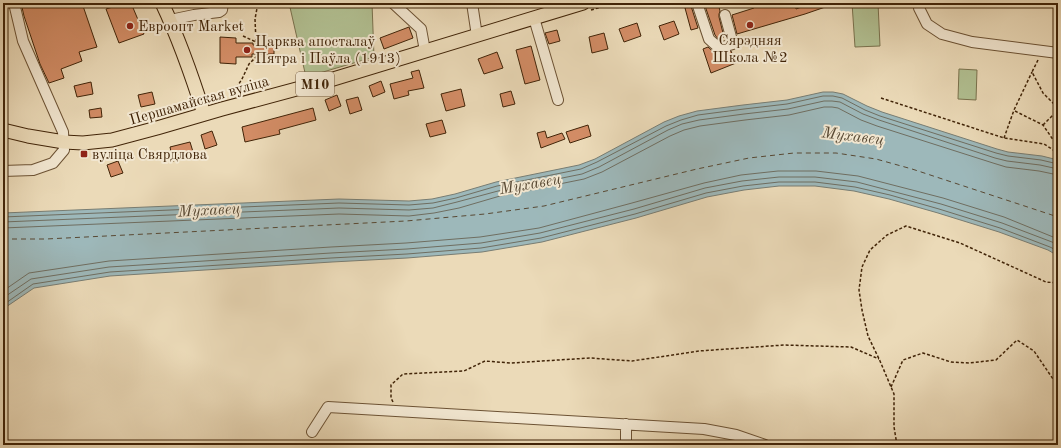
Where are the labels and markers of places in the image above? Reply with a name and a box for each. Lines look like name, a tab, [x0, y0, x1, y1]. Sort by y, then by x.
place label: Евроопт Market	[138, 20, 244, 35]
marker: Сярэдняя Школа №2	[745, 20, 755, 30]
marker: Евроопт Market	[125, 21, 135, 31]
place label: Сярэдняя Школа №2	[712, 34, 788, 66]
place label: Царква апосталаў Пятра і Паўла (1913)	[255, 35, 401, 67]
marker: Царква апосталаў Пятра і Паўла (1913)	[242, 45, 252, 55]
place label: вуліца Свярдлова	[92, 148, 208, 163]
marker: вуліца Свярдлова	[79, 149, 89, 159]

